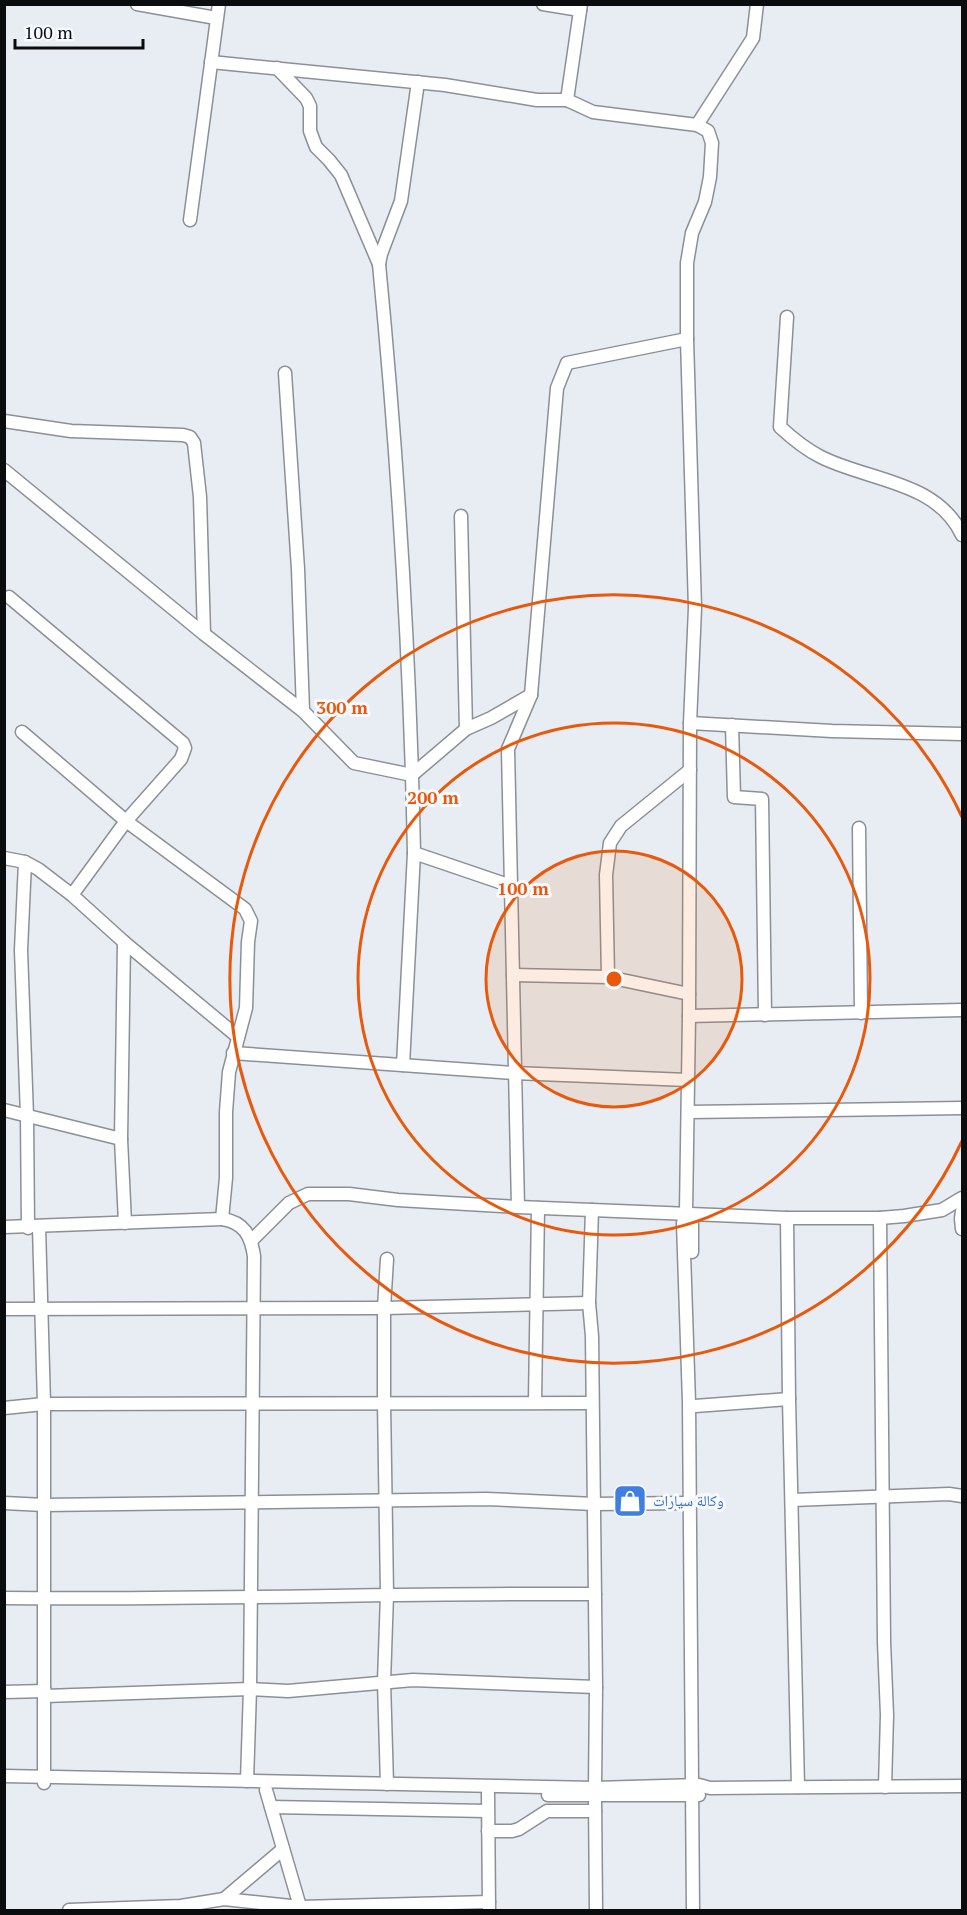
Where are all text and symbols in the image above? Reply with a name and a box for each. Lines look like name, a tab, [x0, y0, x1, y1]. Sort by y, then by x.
scale bar	[15, 12, 142, 50]
text: 100 m	[24, 20, 73, 44]
text: 300 m	[316, 695, 368, 719]
text: 200 m	[407, 785, 459, 809]
text: 100 m	[497, 876, 549, 900]
centre of rings	[604, 969, 624, 989]
shop icon: وكالة سيارات	[612, 1483, 648, 1519]
place label: وكالة سيارات	[653, 1490, 724, 1510]

